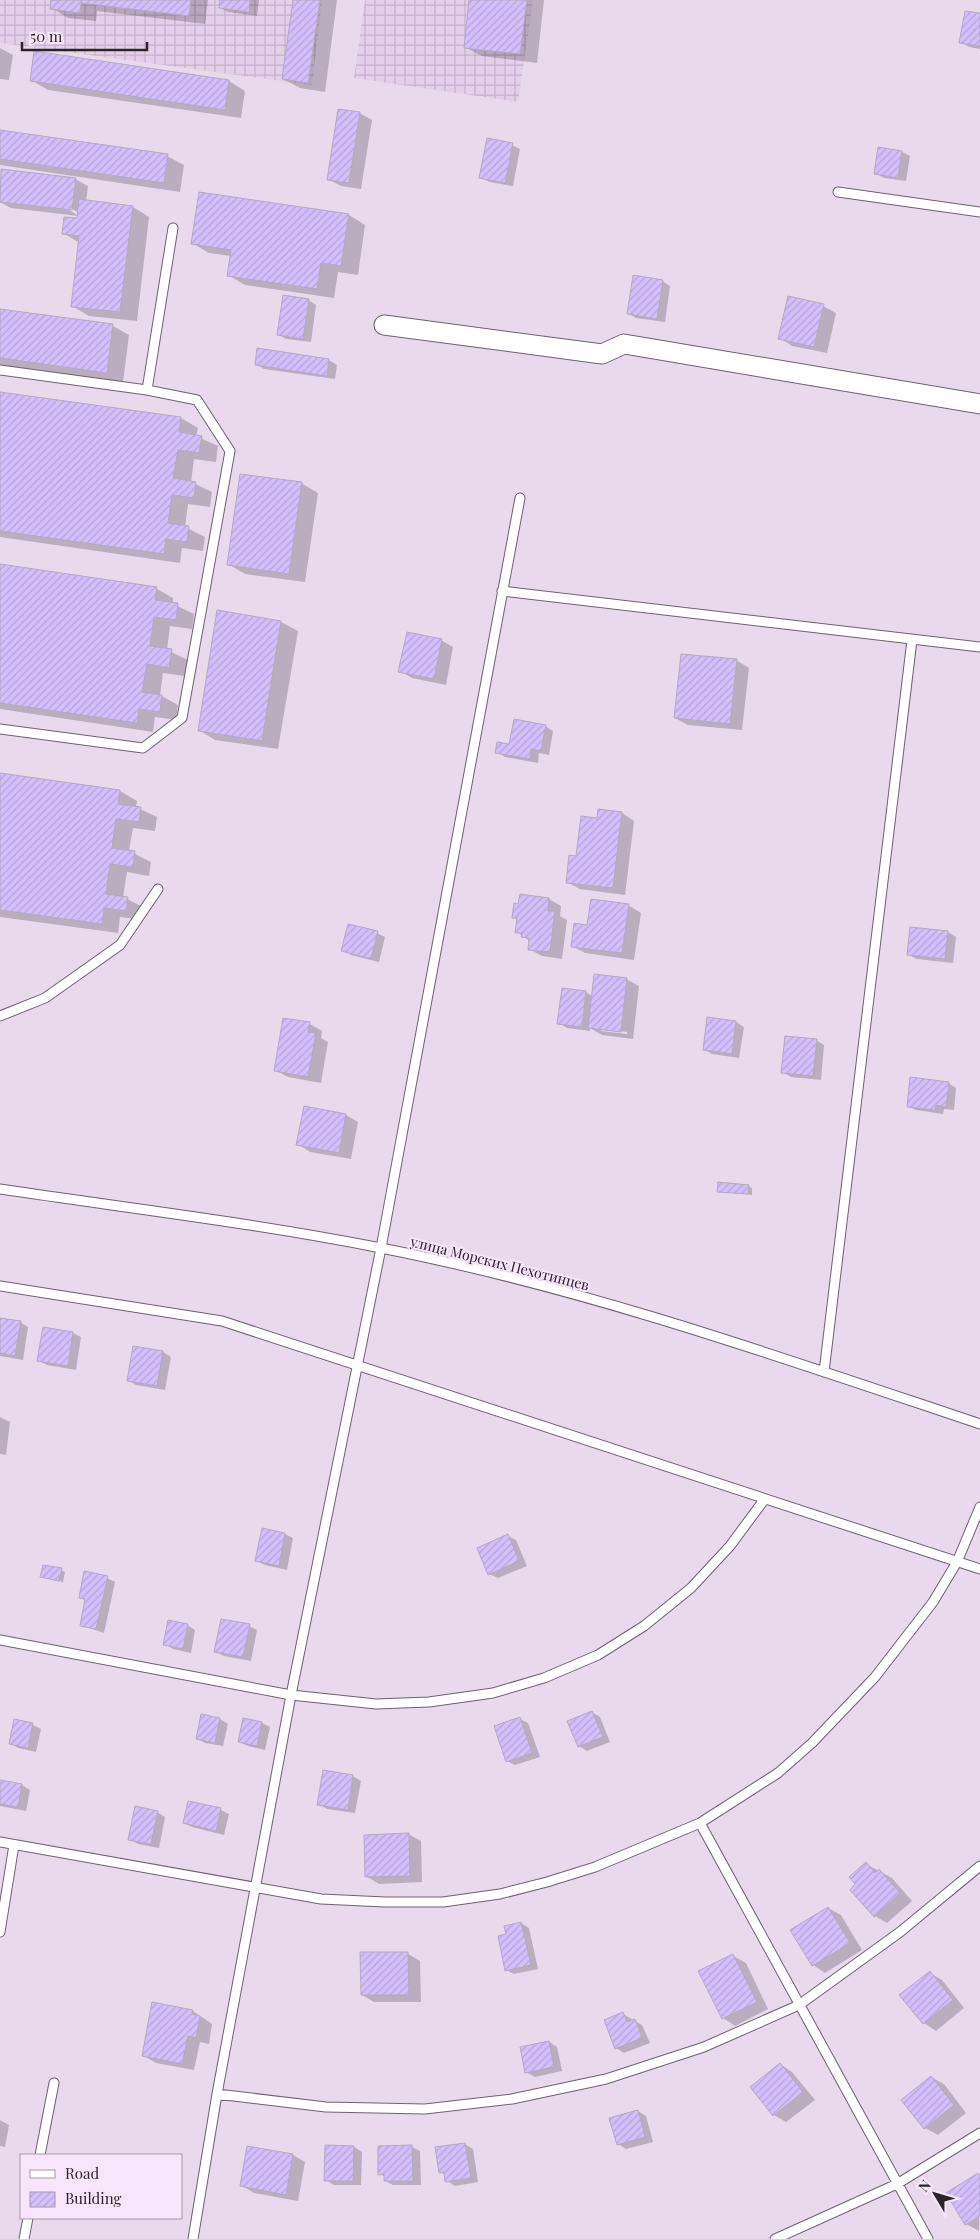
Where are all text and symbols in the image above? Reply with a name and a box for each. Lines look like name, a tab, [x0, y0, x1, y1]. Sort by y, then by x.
scale bar	[22, 20, 148, 52]
text: 50 m	[30, 26, 63, 46]
street label: улица Морских Пехотинцев	[408, 1231, 592, 1295]
legend	[20, 2154, 182, 2219]
text: Road	[65, 2163, 99, 2183]
north arrow	[910, 2169, 960, 2219]
text: N	[914, 2176, 935, 2196]
text: Building	[65, 2188, 122, 2208]

